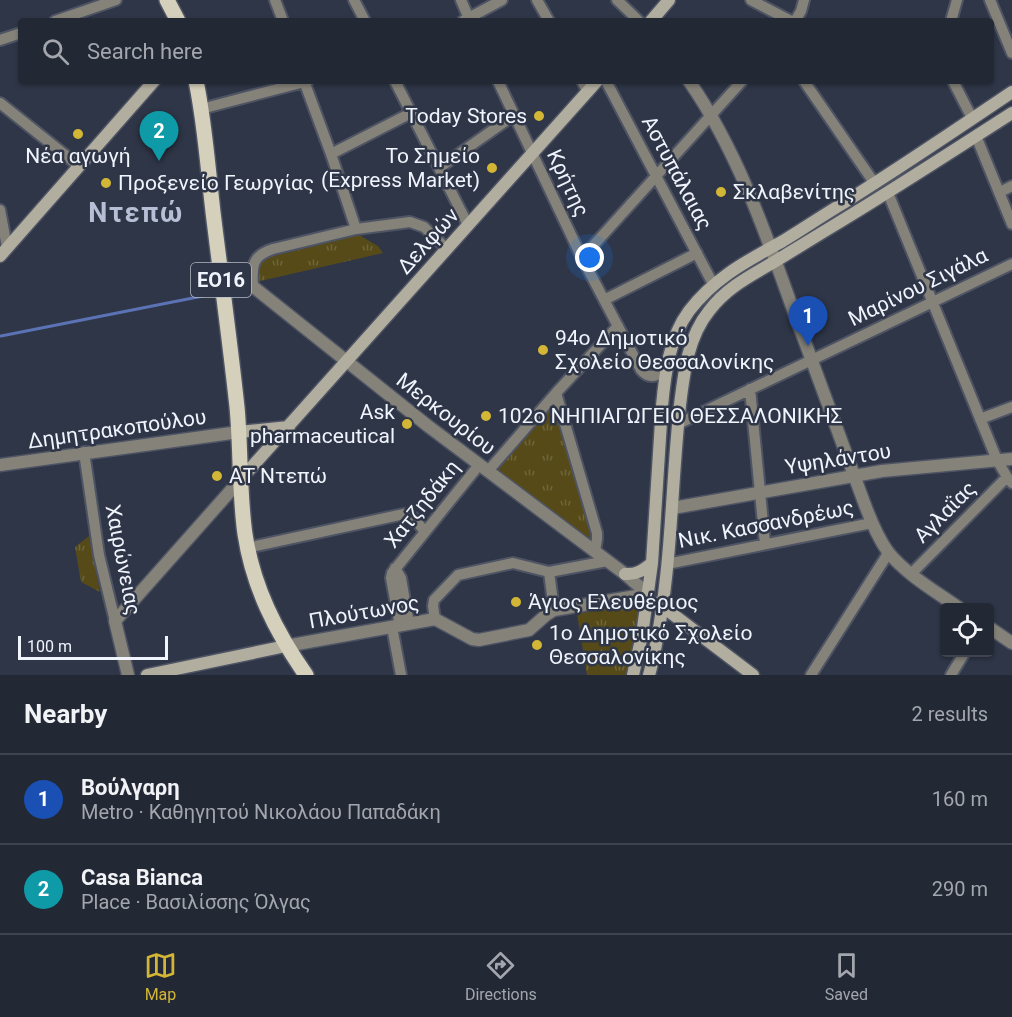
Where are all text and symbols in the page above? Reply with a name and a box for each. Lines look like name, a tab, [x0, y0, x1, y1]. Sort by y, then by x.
search box	[18, 18, 994, 84]
icon: search	[39, 35, 72, 68]
text: Search here	[87, 39, 203, 64]
place label: Today Stores	[405, 104, 527, 128]
marker: Today Stores	[532, 109, 546, 123]
pin: 2	[140, 112, 178, 161]
street label: Αστυπάλαιας	[637, 112, 717, 234]
marker: Νέα αγωγή	[71, 127, 85, 141]
place label: Νέα αγωγή	[25, 144, 131, 168]
place label: Το Σημείο (Express Market)	[321, 144, 480, 192]
street label: Κρήτης	[542, 146, 594, 220]
marker: Το Σημείο (Express Market)	[485, 161, 499, 175]
place label: Προξενείο Γεωργίας	[118, 171, 314, 195]
marker: Προξενείο Γεωργίας	[99, 176, 113, 190]
place label: Σκλαβενίτης	[733, 180, 855, 204]
marker: Σκλαβενίτης	[714, 185, 728, 199]
district label: Ντεπώ	[88, 197, 184, 229]
street label: Δελφών	[392, 203, 464, 279]
your location	[575, 243, 604, 272]
street label: Μαρίνου Σιγάλα	[845, 243, 992, 331]
road number: ΕΟ16	[191, 263, 251, 297]
pin: 1	[788, 296, 828, 346]
place label: 94ο Δημοτικό Σχολείο Θεσσαλονίκης	[555, 326, 774, 374]
marker: 94ο Δημοτικό Σχολείο Θεσσαλονίκης	[536, 343, 550, 357]
street label: Μερκουρίου	[392, 368, 500, 460]
place label: Ask pharmaceutical	[250, 400, 395, 448]
place label: 102ο ΝΗΠΙΑΓΩΓΕΙΟ ΘΕΣΣΑΛΟΝΙΚΗΣ	[498, 404, 843, 428]
street label: Δημητρακοπούλου	[26, 405, 208, 453]
marker: 102ο ΝΗΠΙΑΓΩΓΕΙΟ ΘΕΣΣΑΛΟΝΙΚΗΣ	[479, 409, 493, 423]
marker: Ask pharmaceutical	[400, 417, 414, 431]
street label: Υψηλάντου	[783, 439, 893, 479]
street label: Χατζηδάκη	[379, 455, 465, 553]
place label: ΑΤ Ντεπώ	[229, 464, 327, 488]
marker: ΑΤ Ντεπώ	[210, 469, 224, 483]
street label: Αγλαΐας	[909, 476, 981, 548]
street label: Νικ. Κασσανδρέως	[676, 495, 856, 553]
street label: Χαιρώνειας	[101, 503, 145, 617]
place label: Άγιος Ελευθέριος	[528, 590, 699, 614]
street label: Πλούτωνος	[307, 591, 421, 633]
marker: Άγιος Ελευθέριος	[509, 595, 523, 609]
map controls	[940, 603, 994, 657]
button: locate	[940, 603, 994, 657]
place label: 1ο Δημοτικό Σχολείο Θεσσαλονίκης	[549, 621, 752, 669]
scale bar	[18, 633, 168, 660]
text: 100 m	[27, 637, 72, 656]
marker: 1ο Δημοτικό Σχολείο Θεσσαλονίκης	[530, 638, 544, 652]
text: Nearby	[24, 699, 107, 729]
text: 2 results	[912, 702, 988, 726]
text: Βούλγαρη	[81, 775, 180, 800]
text: 1	[38, 787, 49, 811]
text: 160 m	[932, 787, 988, 811]
text: Metro · Καθηγητού Νικολάου Παπαδάκη	[81, 800, 441, 824]
text: Casa Bianca	[81, 865, 203, 890]
text: 2	[38, 877, 49, 901]
text: 290 m	[932, 877, 988, 901]
text: Place · Βασιλίσσης Όλγας	[81, 890, 311, 914]
tab: Map	[144, 949, 177, 1004]
tab: Directions	[465, 949, 537, 1004]
tab: Saved	[825, 949, 868, 1004]

